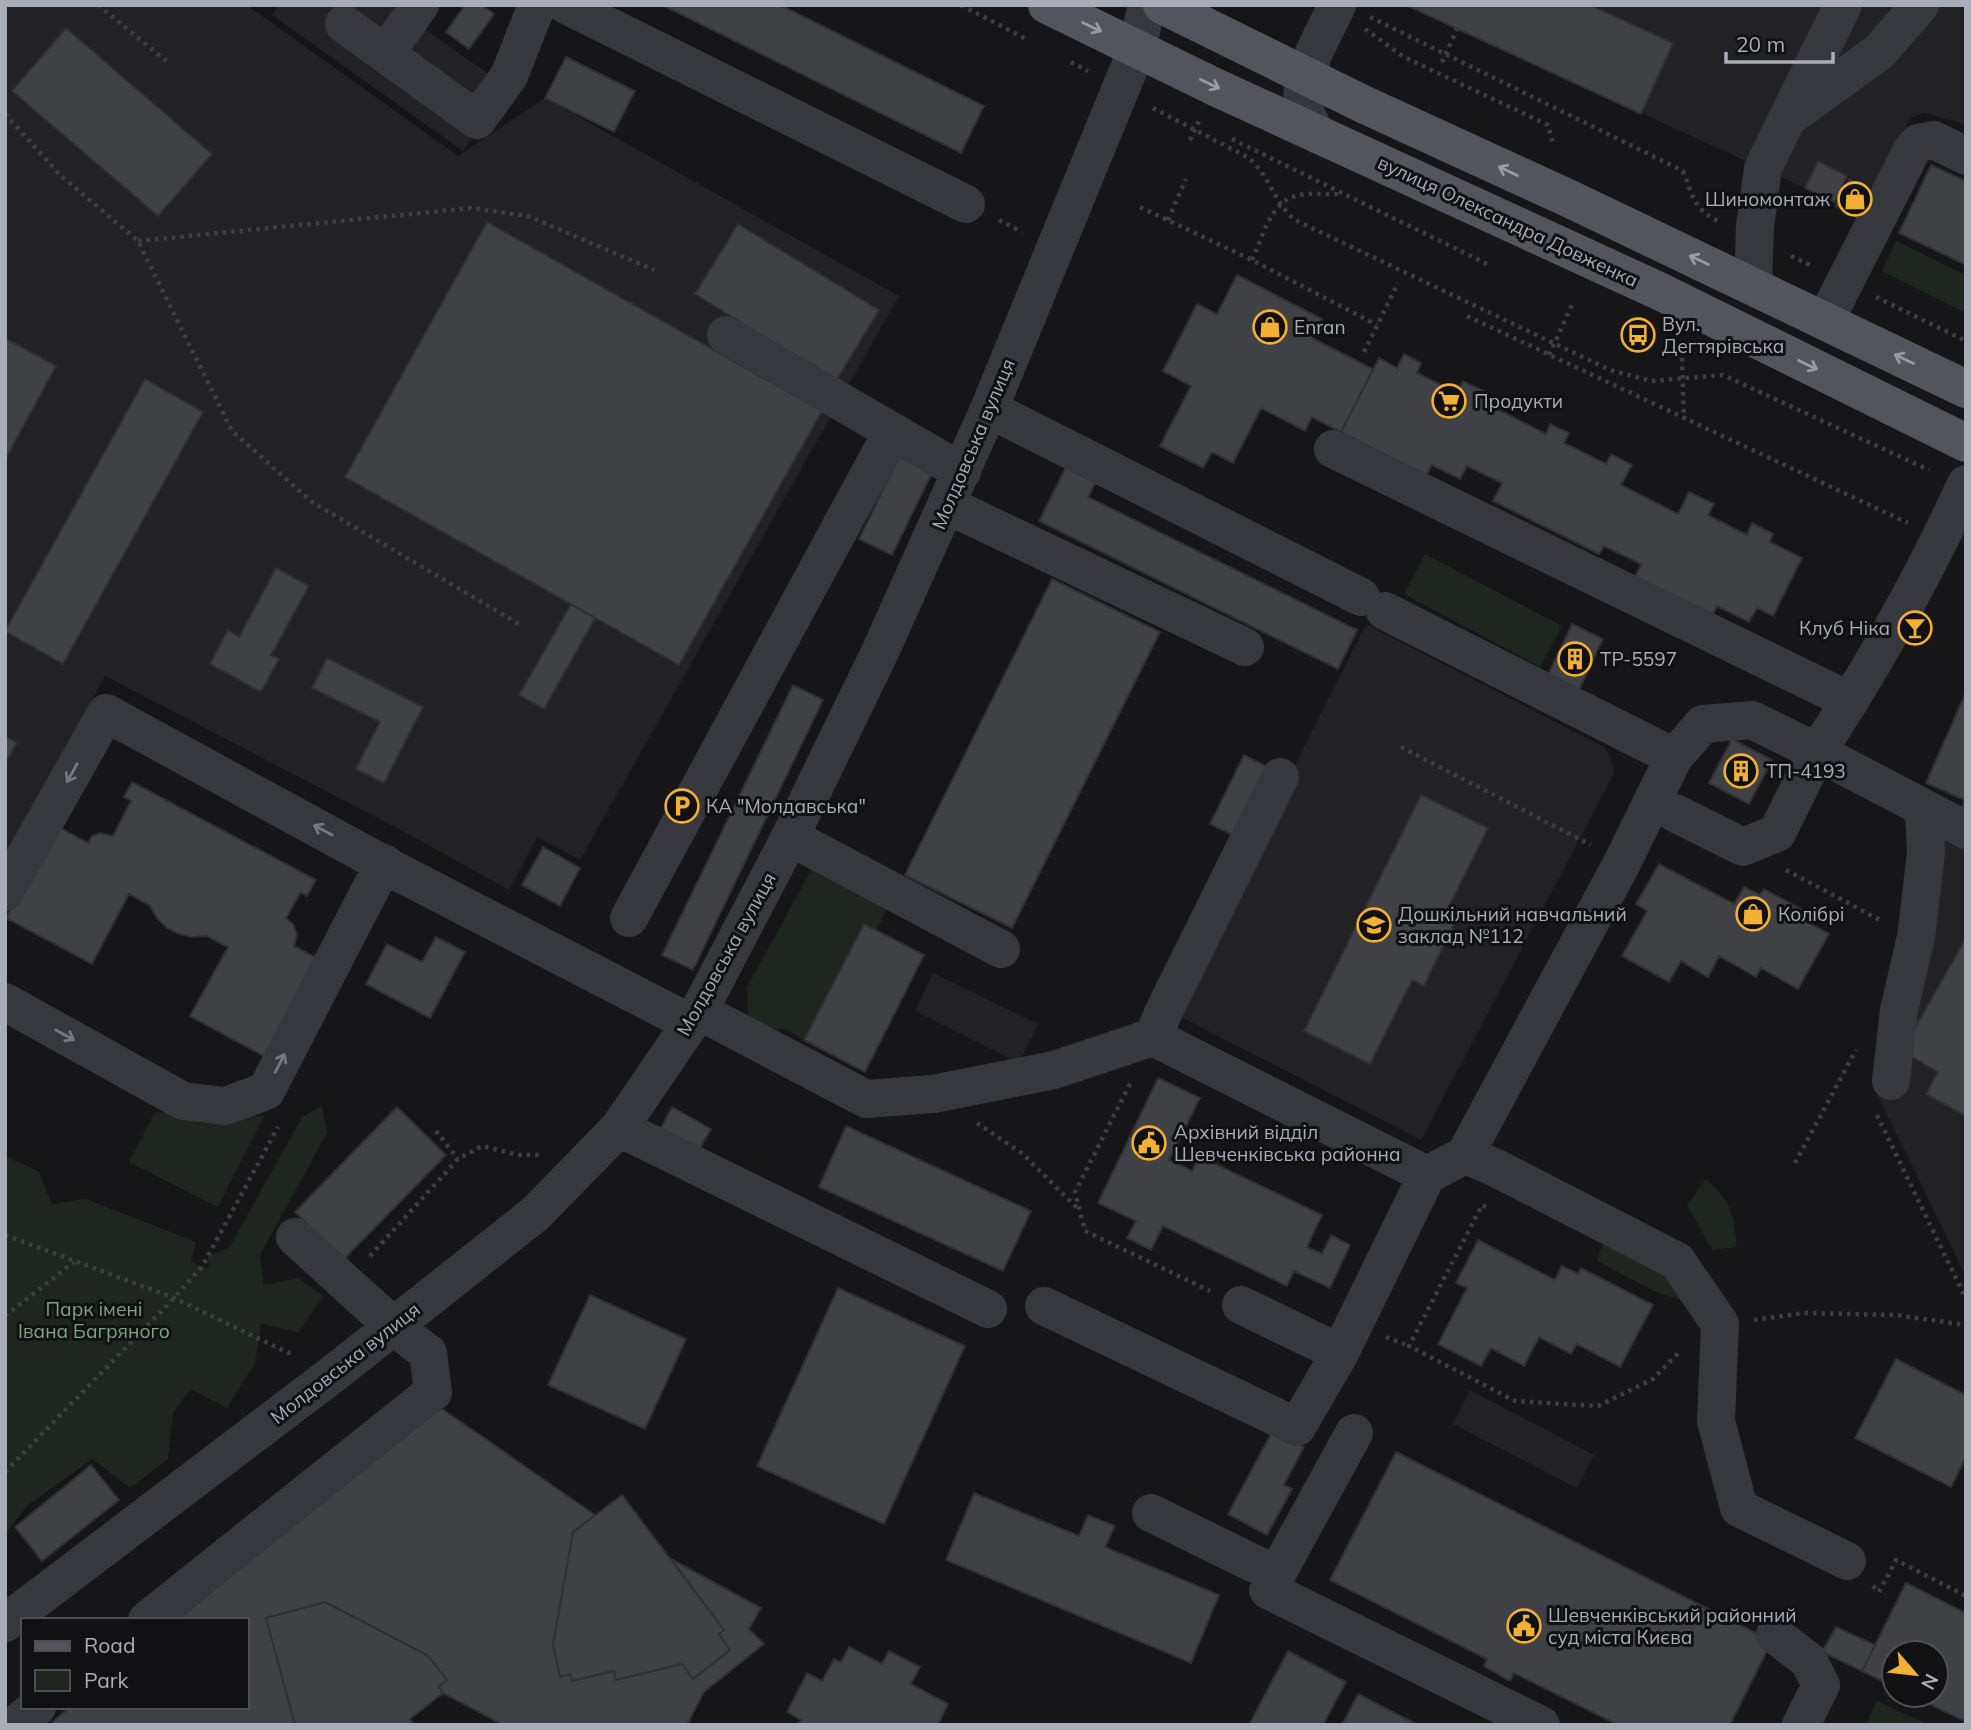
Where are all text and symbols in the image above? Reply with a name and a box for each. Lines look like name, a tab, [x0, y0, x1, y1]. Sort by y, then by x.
one-way arrow	[1081, 21, 1102, 34]
scale bar	[1726, 21, 1833, 65]
text: 20 m	[1736, 31, 1785, 57]
one-way arrow	[1199, 78, 1220, 91]
street label: вулиця Олександра Довженка	[1374, 150, 1642, 292]
one-way arrow	[1498, 164, 1520, 177]
shop icon: Шиномонтаж	[1836, 180, 1874, 218]
place label: Шиномонтаж	[1705, 187, 1831, 211]
one-way arrow	[1689, 253, 1710, 267]
shop icon: Enran	[1251, 308, 1289, 346]
place label: Вул. Дегтярівська	[1662, 312, 1784, 358]
place label: Enran	[1294, 315, 1346, 339]
bus stop icon: Вул. Дегтярівська	[1619, 316, 1657, 354]
one-way arrow	[1894, 352, 1915, 366]
street label: Молдовська вулиця	[926, 355, 1020, 533]
one-way arrow	[1797, 358, 1818, 372]
supermarket icon: Продукти	[1430, 382, 1468, 420]
place label: Продукти	[1474, 389, 1563, 413]
bar icon: Клуб Ніка	[1896, 609, 1934, 647]
place label: Клуб Ніка	[1799, 616, 1890, 640]
building icon: ТР-5597	[1556, 640, 1594, 678]
place label: ТР-5597	[1600, 647, 1677, 671]
building icon: ТП-4193	[1722, 752, 1760, 790]
place label: ТП-4193	[1766, 759, 1846, 783]
one-way arrow	[65, 762, 79, 782]
parking icon: КА "Молдавська"	[663, 787, 701, 825]
place label: КА "Молдавська"	[706, 794, 866, 818]
one-way arrow	[314, 823, 334, 837]
street label: Молдовська вулиця	[671, 868, 781, 1040]
shop icon: Колібрі	[1734, 895, 1772, 933]
place label: Дошкільний навчальний заклад №112	[1398, 902, 1627, 948]
place label: Колібрі	[1778, 902, 1844, 926]
school or university icon: Дошкільний навчальний заклад №112	[1355, 906, 1393, 944]
one-way arrow	[54, 1029, 75, 1042]
one-way arrow	[274, 1053, 287, 1074]
place label: Архівний відділ Шевченківська районна	[1174, 1120, 1400, 1166]
public building icon: Архівний відділ Шевченківська районна	[1130, 1124, 1168, 1162]
park label: Парк імені Івана Багряного	[18, 1297, 170, 1343]
street label: Молдовська вулиця	[265, 1297, 425, 1429]
place label: Шевченківський районний суд міста Києва	[1548, 1603, 1797, 1649]
public building icon: Шевченківський районний суд міста Києва	[1505, 1607, 1543, 1645]
legend	[21, 1618, 248, 1709]
text: Road	[84, 1632, 135, 1658]
north arrow	[1880, 1639, 1950, 1709]
text: Park	[84, 1667, 128, 1693]
text: N	[1916, 1670, 1944, 1694]

